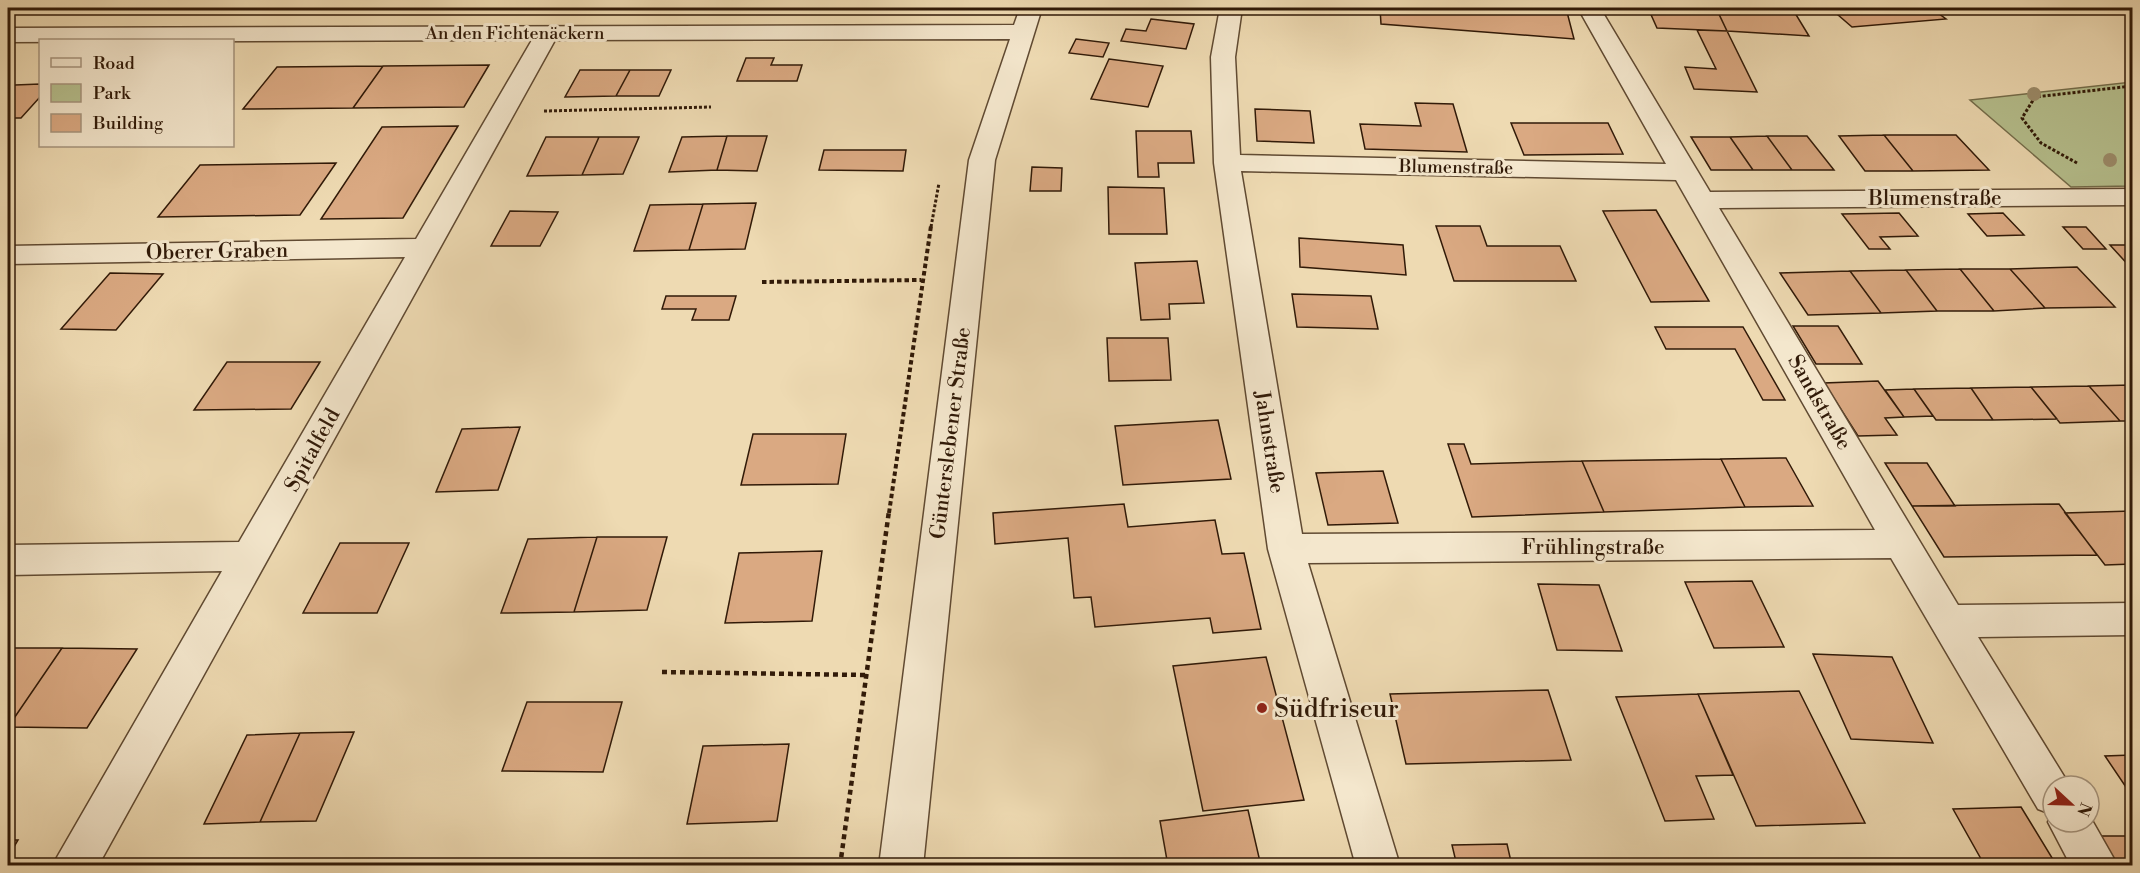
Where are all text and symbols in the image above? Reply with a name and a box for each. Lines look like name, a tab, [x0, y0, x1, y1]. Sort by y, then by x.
street label: An den Fichtenäckern	[424, 22, 605, 45]
legend	[39, 39, 234, 147]
text: Road	[93, 52, 136, 75]
text: Park	[93, 82, 132, 105]
text: Building	[92, 112, 164, 135]
street label: Blumenstraße	[1398, 155, 1513, 180]
street label: Blumenstraße	[1867, 186, 2002, 212]
street label: Oberer Graben	[146, 238, 289, 266]
street label: Günterslebener Straße	[925, 326, 977, 541]
street label: Sandstraße	[1781, 350, 1857, 455]
street label: Jahnstraße	[1248, 388, 1290, 495]
street label: Spitalfeld	[279, 404, 346, 497]
street label: Frühlingstraße	[1521, 535, 1665, 561]
place label: Südfriseur	[1274, 693, 1399, 725]
marker: Südfriseur	[1255, 701, 1269, 715]
north arrow	[2041, 774, 2101, 834]
text: N	[2072, 800, 2096, 819]

